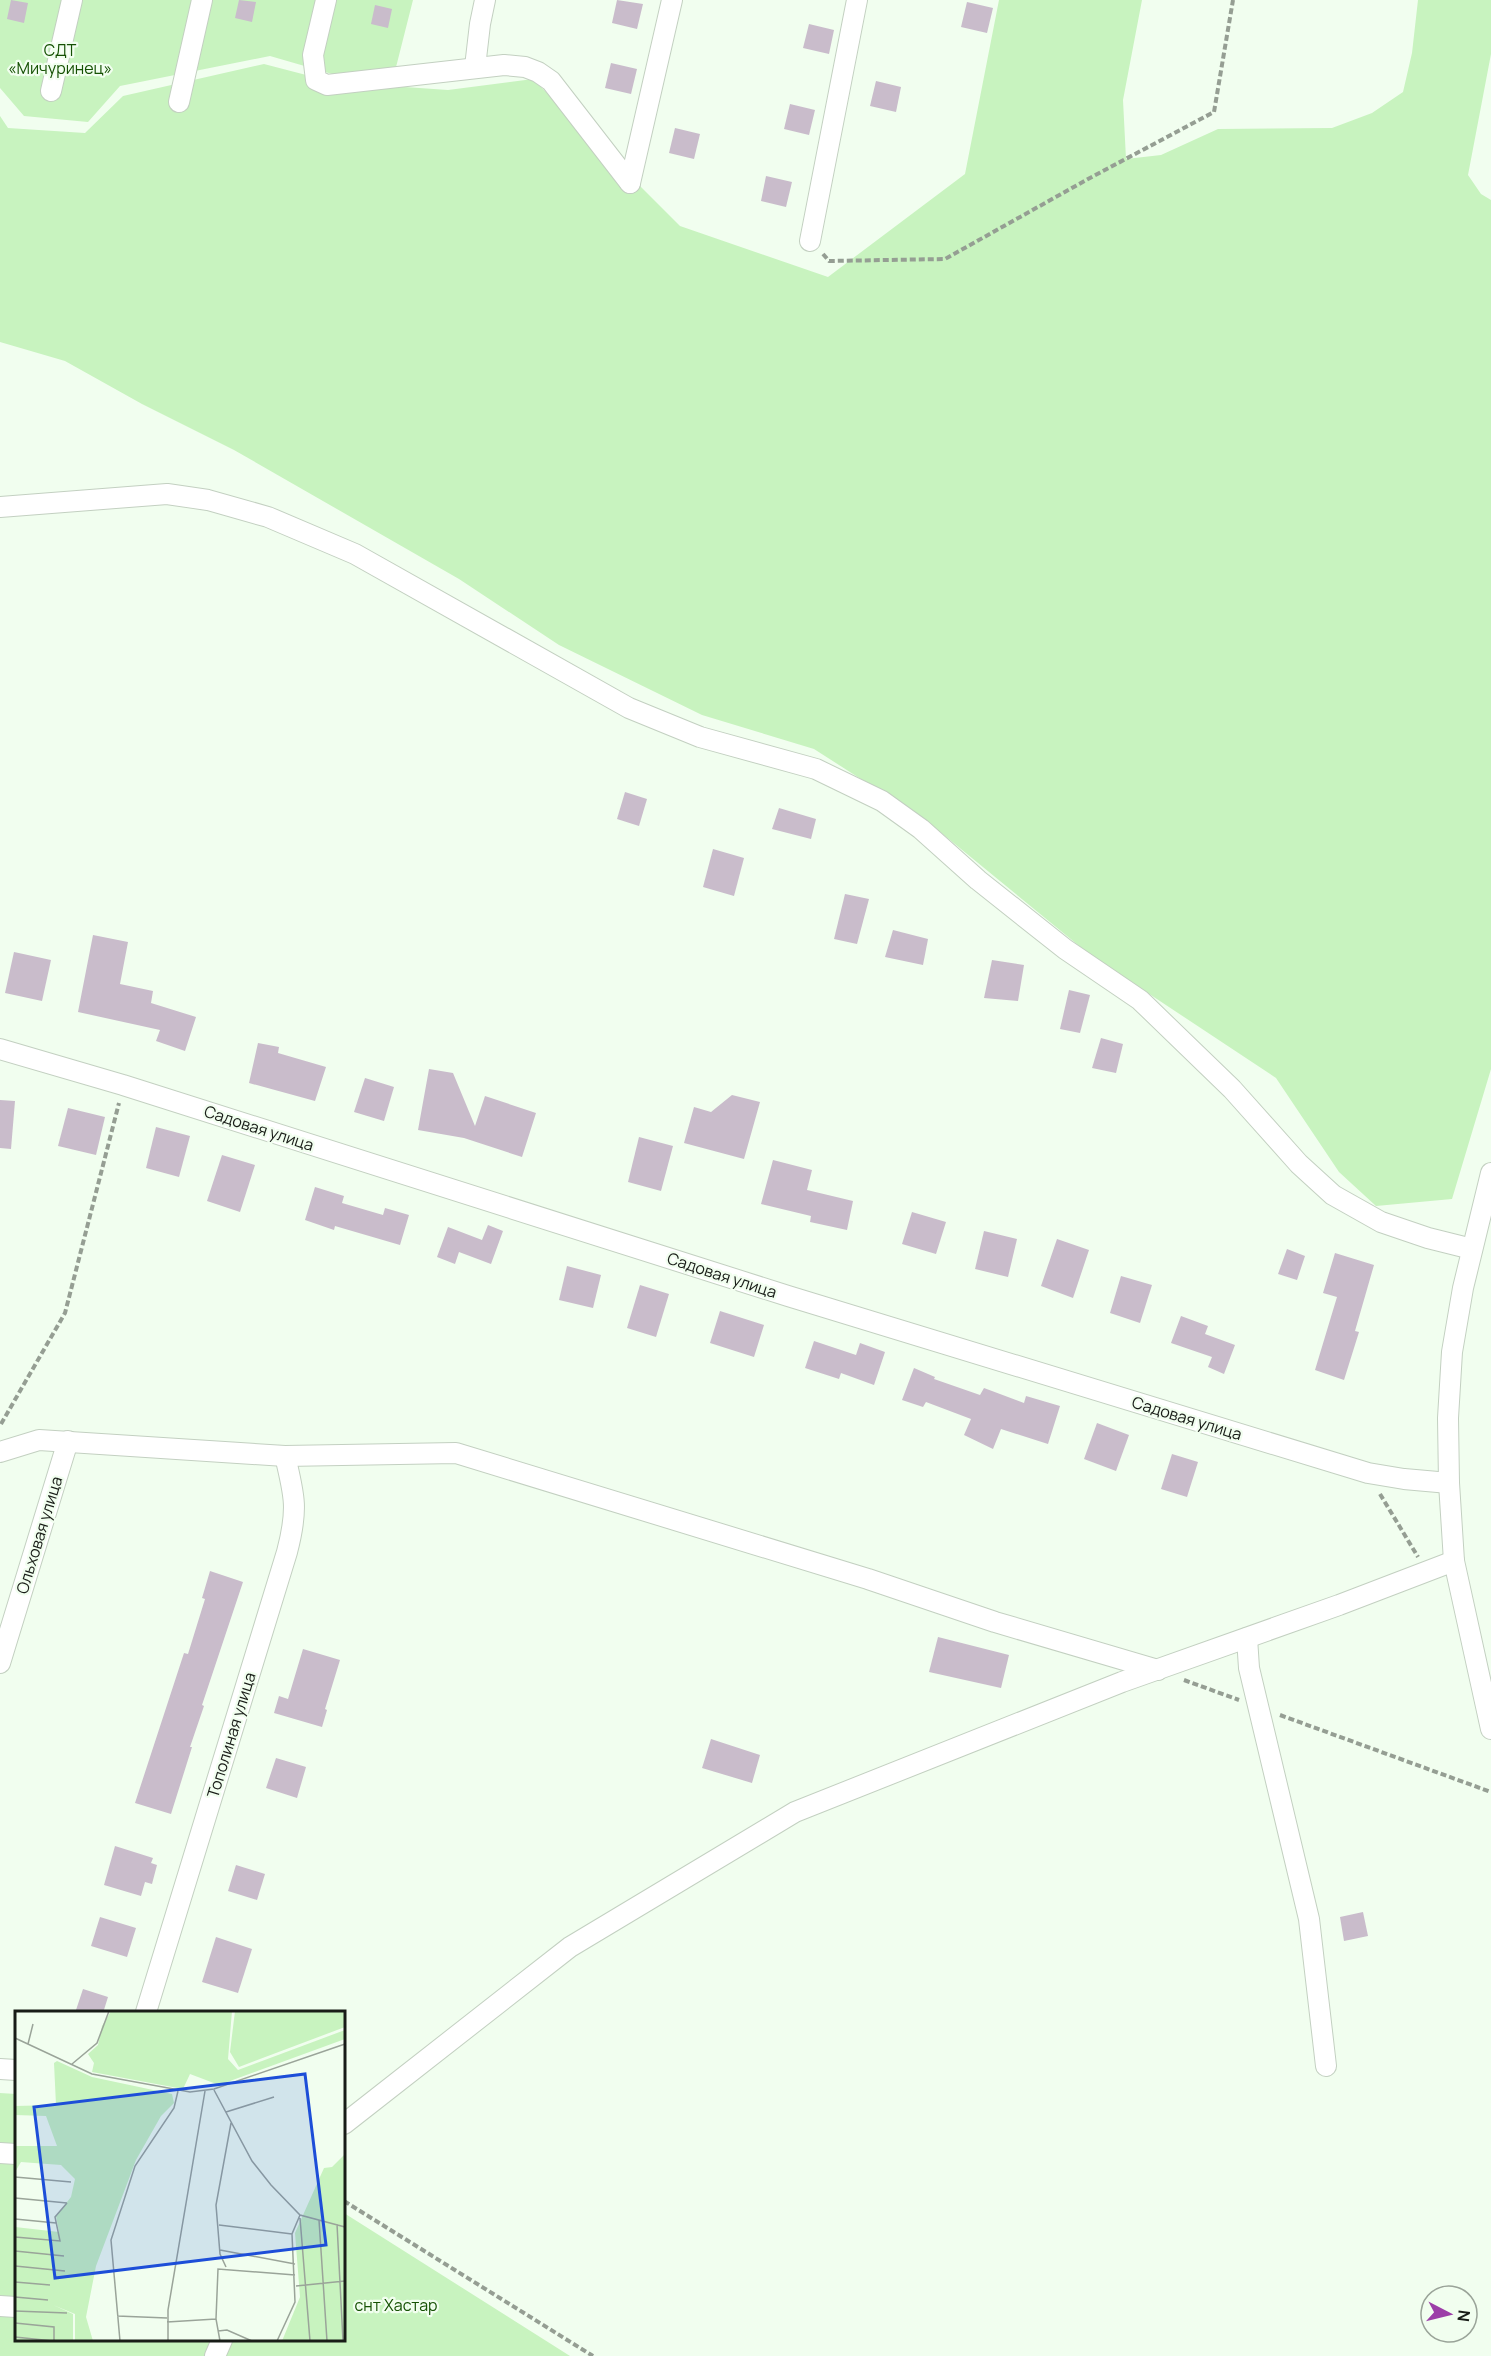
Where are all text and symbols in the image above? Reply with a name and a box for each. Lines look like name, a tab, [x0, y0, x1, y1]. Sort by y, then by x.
park label: СДТ «Мичуринец»	[8, 39, 112, 79]
street label: Садовая улица	[201, 1100, 317, 1156]
street label: Садовая улица	[664, 1247, 780, 1303]
street label: Садовая улица	[1129, 1391, 1245, 1445]
street label: Ольховая улица	[11, 1474, 67, 1596]
street label: Тополиная улица	[201, 1670, 261, 1800]
inset map	[15, 2011, 345, 2341]
north arrow	[1419, 2284, 1479, 2344]
park label: снт Хастар	[355, 2294, 438, 2316]
text: N	[1452, 2309, 1476, 2323]

